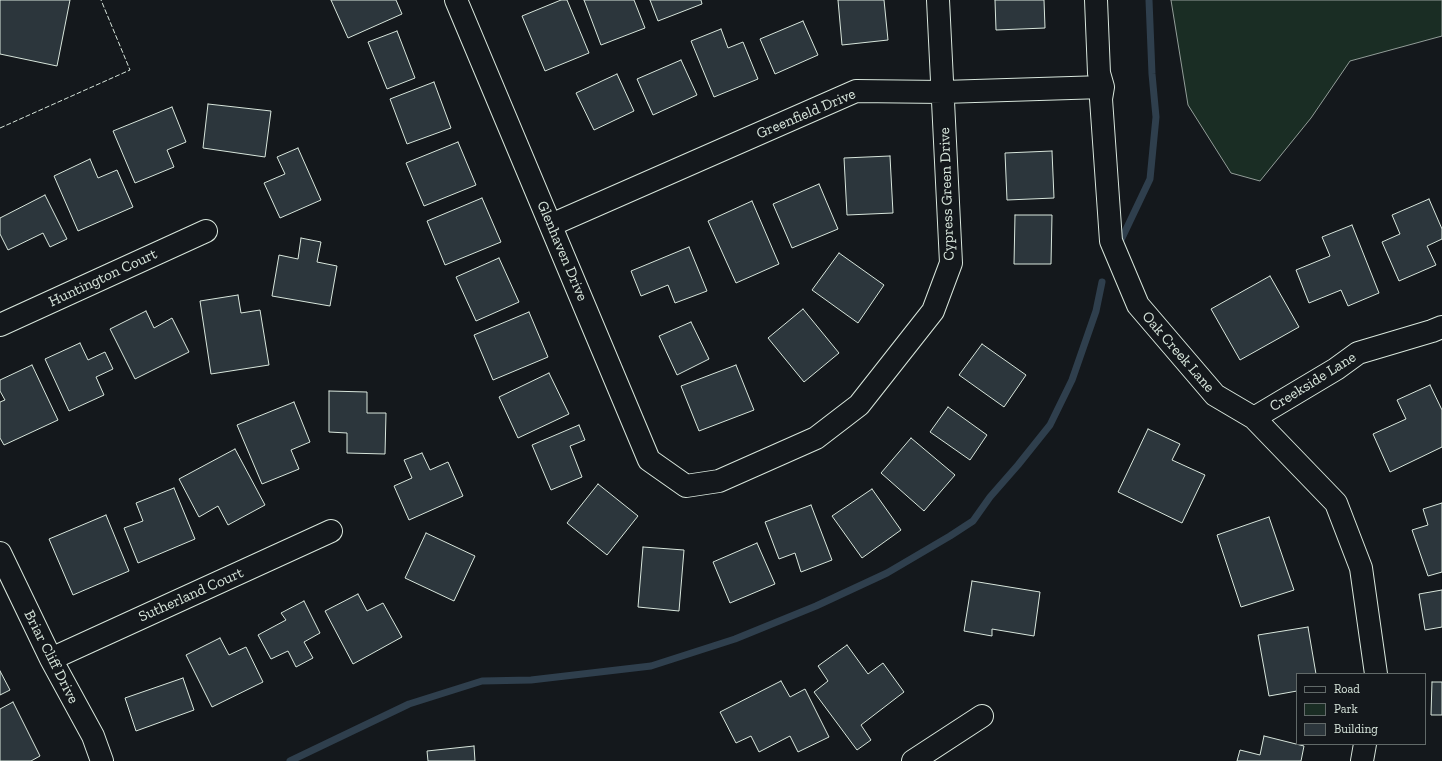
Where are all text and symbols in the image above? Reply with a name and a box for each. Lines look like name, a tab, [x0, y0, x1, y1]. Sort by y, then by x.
street label: Greenfield Drive	[754, 85, 858, 143]
street label: Cypress Green Drive	[936, 127, 958, 261]
street label: Glenhaven Drive	[533, 198, 591, 304]
street label: Huntington Court	[46, 245, 160, 311]
street label: Oak Creek Lane	[1138, 308, 1218, 396]
street label: Creekside Lane	[1267, 348, 1359, 416]
street label: Sutherland Court	[136, 564, 246, 626]
street label: Briar Cliff Drive	[20, 607, 82, 707]
legend	[1296, 673, 1426, 745]
text: Road	[1334, 682, 1360, 696]
text: Park	[1334, 702, 1358, 716]
text: Building	[1334, 722, 1378, 736]

